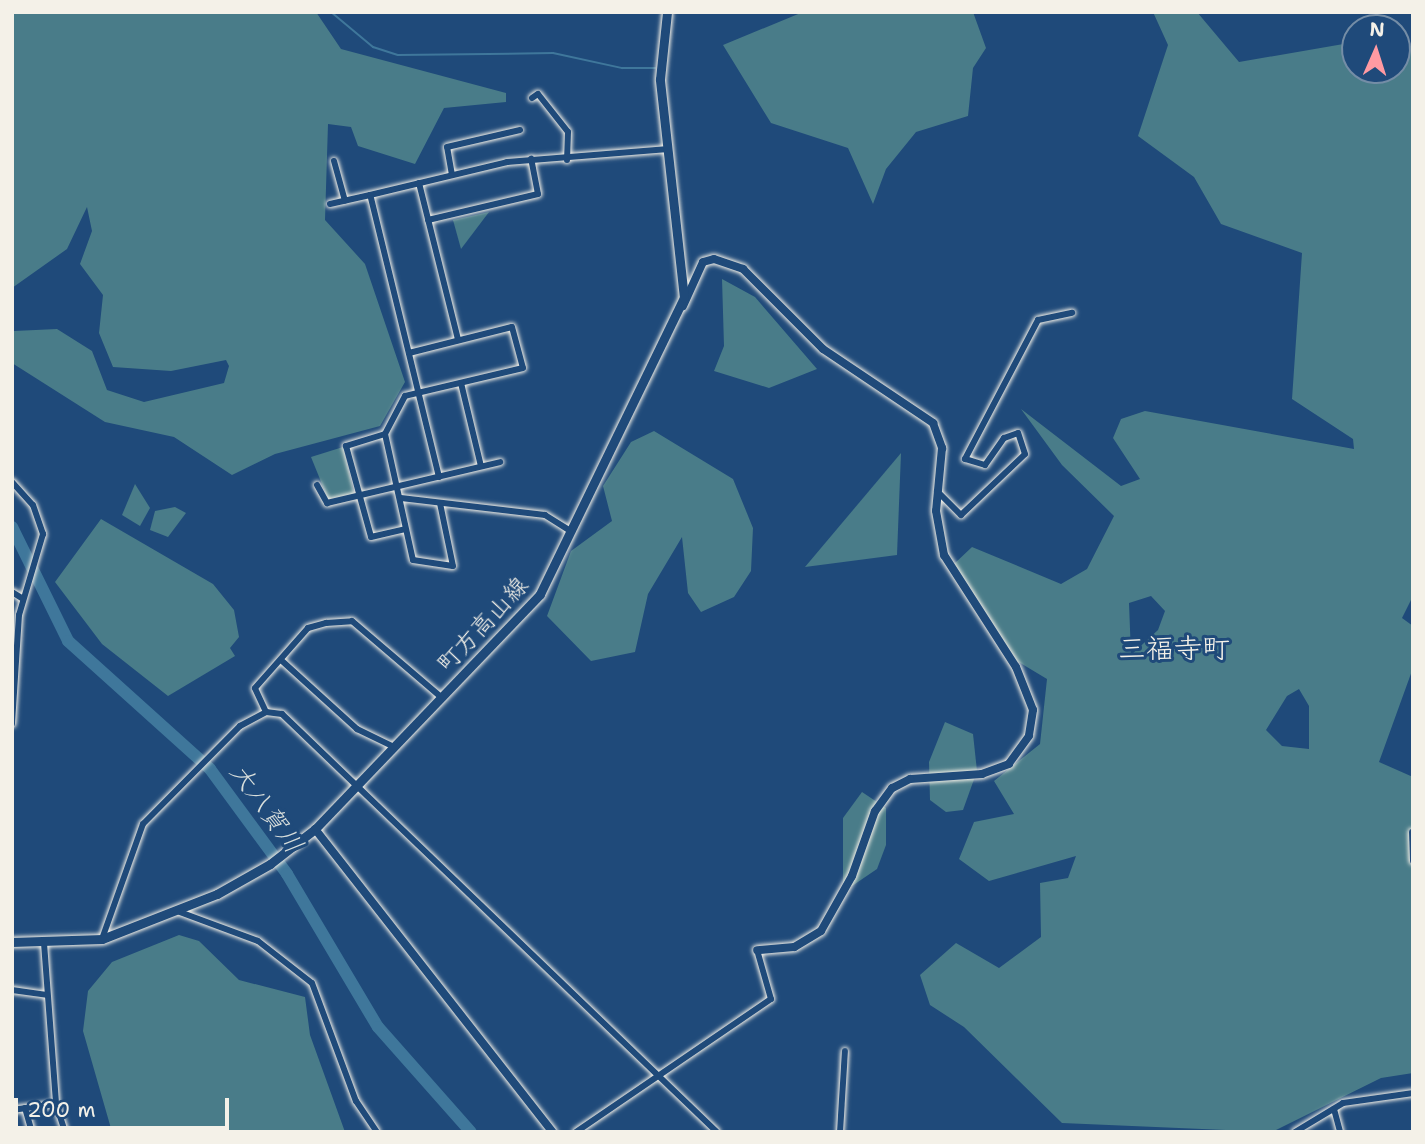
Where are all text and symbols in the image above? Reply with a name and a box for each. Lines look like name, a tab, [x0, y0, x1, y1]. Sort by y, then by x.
north arrow	[1341, 14, 1411, 84]
text: N	[1369, 17, 1385, 42]
street label: 町方高山線	[432, 571, 534, 679]
district label: 三福寺町	[1118, 631, 1230, 665]
water label: 大八賀川	[224, 757, 310, 859]
scale bar	[18, 1084, 233, 1128]
text: 200 m	[27, 1096, 96, 1124]

